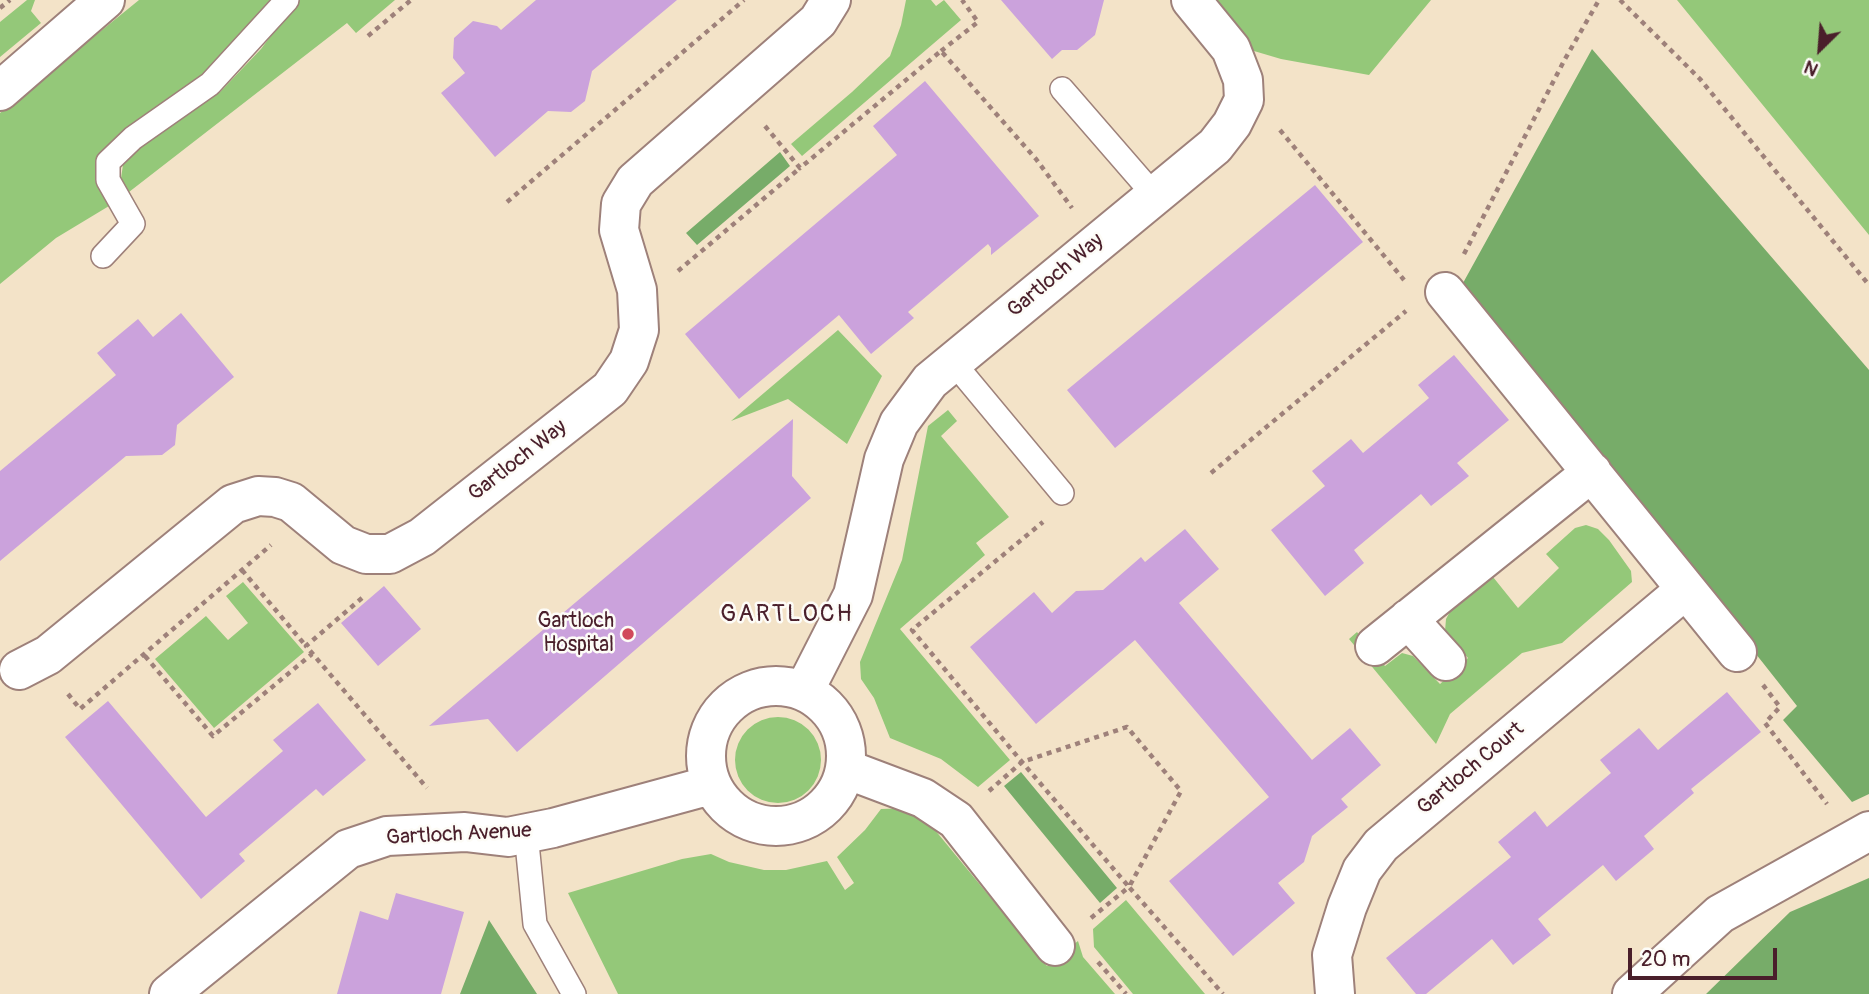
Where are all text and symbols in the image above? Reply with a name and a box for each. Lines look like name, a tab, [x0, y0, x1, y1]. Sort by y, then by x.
north arrow	[1785, 14, 1855, 84]
text: N	[1800, 54, 1822, 82]
street label: Gartloch Way	[1003, 229, 1109, 323]
street label: Gartloch Way	[464, 415, 572, 507]
district label: GARTLOCH	[721, 601, 853, 629]
place label: Gartloch Hospital	[538, 609, 614, 659]
marker: Gartloch Hospital	[620, 626, 636, 642]
street label: Gartloch Court	[1412, 717, 1530, 821]
street label: Gartloch Avenue	[386, 819, 532, 851]
scale bar	[1631, 934, 1780, 978]
text: 20 m	[1641, 946, 1690, 973]

